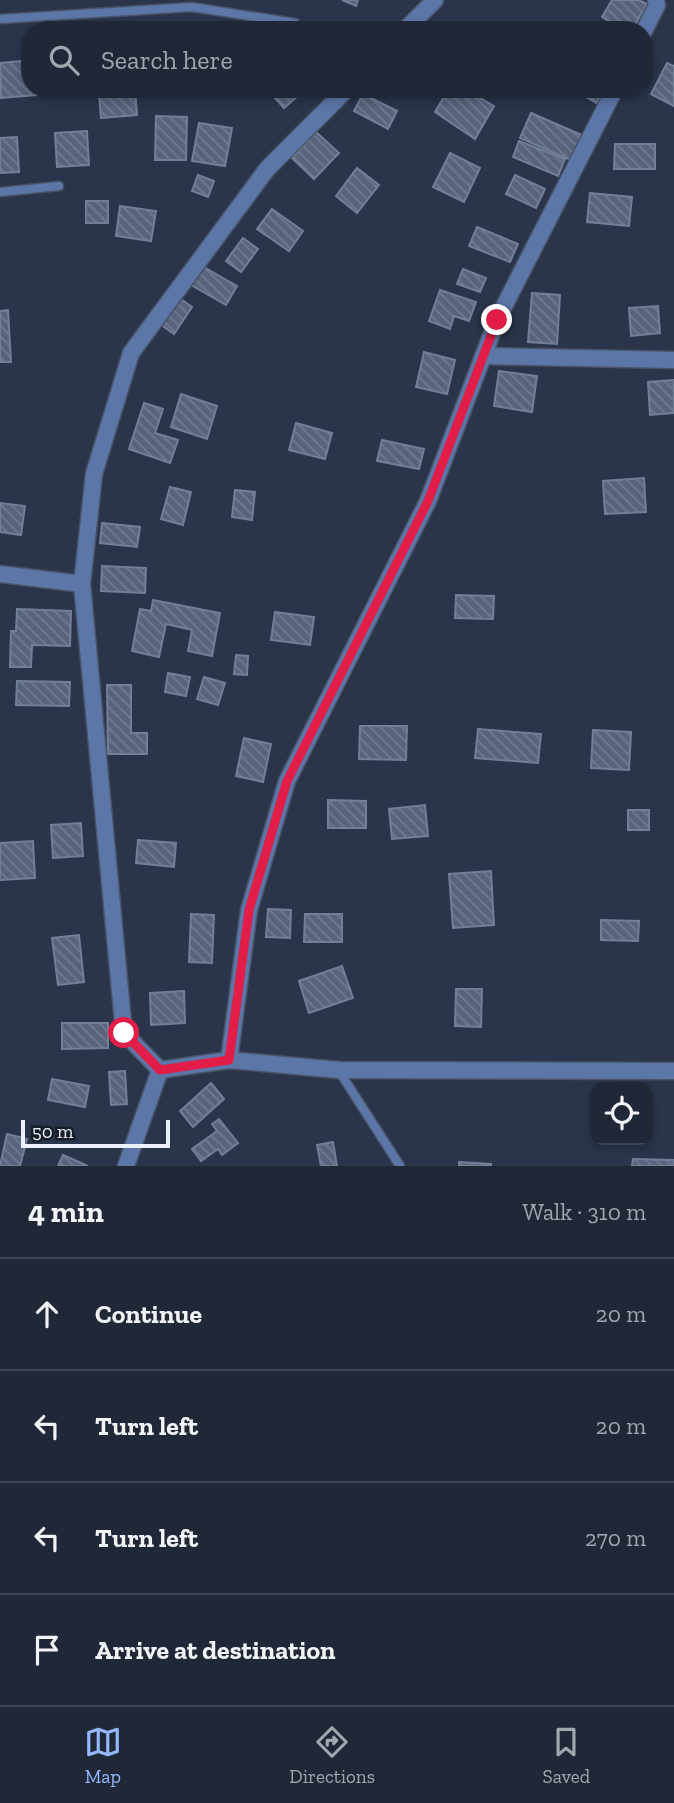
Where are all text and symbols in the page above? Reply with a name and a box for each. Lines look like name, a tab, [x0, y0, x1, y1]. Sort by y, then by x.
search box	[21, 21, 653, 98]
icon: search	[45, 41, 83, 79]
text: Search here	[101, 44, 233, 76]
route end	[481, 304, 512, 335]
route start	[108, 1017, 139, 1048]
map controls	[590, 1082, 653, 1145]
button: locate	[590, 1082, 653, 1145]
scale bar	[21, 1117, 170, 1149]
text: 50 m	[32, 1120, 73, 1143]
text: 4 min	[28, 1194, 104, 1230]
text: Walk · 310 m	[522, 1198, 646, 1226]
icon: ahead	[28, 1295, 66, 1333]
text: Continue	[95, 1298, 202, 1330]
text: 20 m	[596, 1300, 646, 1328]
icon: left	[28, 1407, 66, 1445]
text: Turn left	[95, 1410, 198, 1442]
text: 20 m	[596, 1412, 646, 1440]
icon: left	[28, 1519, 66, 1557]
text: Turn left	[95, 1522, 198, 1554]
text: 270 m	[585, 1524, 646, 1552]
icon: arrive	[28, 1631, 66, 1669]
text: Arrive at destination	[95, 1634, 335, 1666]
tab: Map	[84, 1723, 122, 1788]
tab: Directions	[289, 1723, 375, 1788]
tab: Saved	[543, 1723, 590, 1788]

